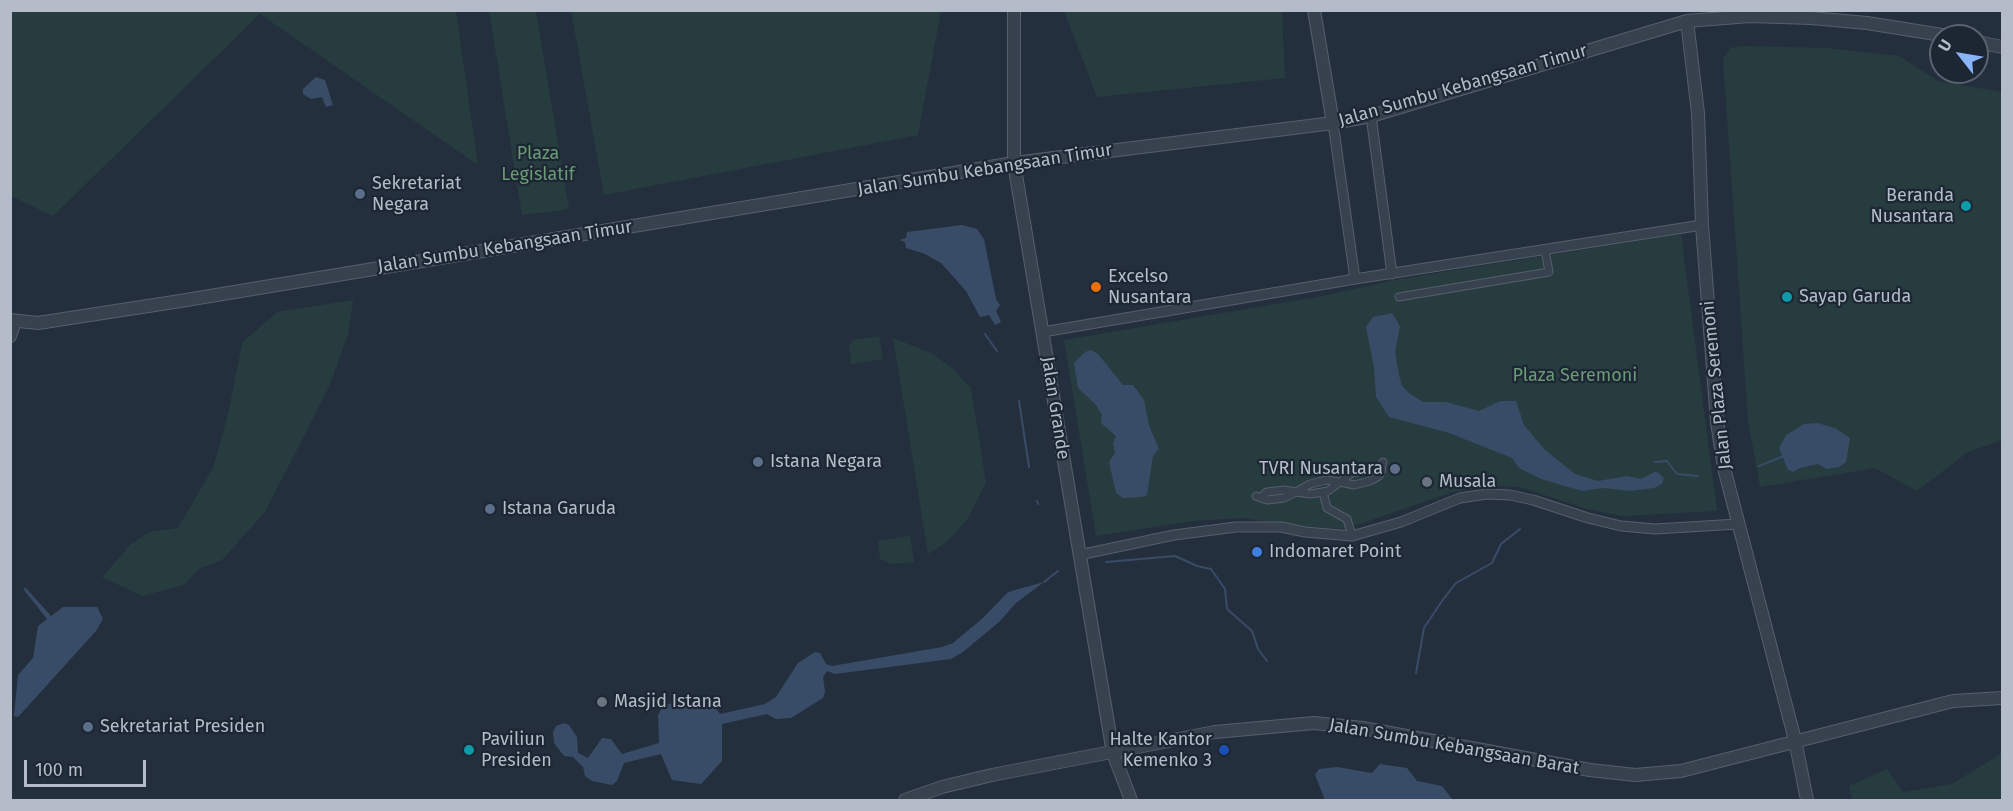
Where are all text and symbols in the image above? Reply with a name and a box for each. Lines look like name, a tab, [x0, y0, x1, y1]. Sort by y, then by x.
north arrow	[1929, 24, 1989, 84]
text: U	[1934, 36, 1956, 55]
street label: Jalan Sumbu Kebangsaan Timur	[1336, 40, 1590, 132]
street label: Jalan Sumbu Kebangsaan Timur	[856, 139, 1114, 201]
park label: Plaza Legislatif	[501, 143, 575, 186]
place label: Sekretariat Negara	[372, 173, 462, 216]
place label: Beranda Nusantara	[1870, 185, 1954, 228]
marker: Sekretariat Negara	[353, 187, 367, 201]
marker: Beranda Nusantara	[1959, 199, 1973, 213]
street label: Jalan Sumbu Kebangsaan Timur	[376, 216, 634, 278]
place label: Excelso Nusantara	[1108, 266, 1192, 308]
marker: Excelso Nusantara	[1089, 280, 1103, 294]
place label: Sayap Garuda	[1799, 286, 1911, 308]
marker: Sayap Garuda	[1780, 290, 1794, 304]
street label: Jalan Plaza Seremoni	[1697, 299, 1737, 471]
street label: Jalan Grande	[1036, 355, 1074, 461]
park label: Plaza Seremoni	[1513, 365, 1637, 387]
place label: Istana Negara	[770, 451, 882, 473]
marker: Istana Negara	[751, 455, 765, 469]
place label: TVRI Nusantara	[1259, 458, 1383, 480]
marker: TVRI Nusantara	[1388, 462, 1402, 476]
place label: Musala	[1439, 471, 1496, 493]
marker: Musala	[1420, 475, 1434, 489]
place label: Istana Garuda	[502, 498, 616, 520]
marker: Istana Garuda	[483, 502, 497, 516]
place label: Indomaret Point	[1269, 541, 1401, 563]
marker: Indomaret Point	[1250, 545, 1264, 559]
place label: Masjid Istana	[614, 691, 722, 713]
marker: Masjid Istana	[595, 695, 609, 709]
street label: Jalan Sumbu Kebangsaan Barat	[1327, 714, 1581, 780]
place label: Sekretariat Presiden	[100, 716, 265, 738]
marker: Sekretariat Presiden	[81, 720, 95, 734]
place label: Paviliun Presiden	[481, 729, 552, 771]
place label: Halte Kantor Kemenko 3	[1110, 729, 1212, 771]
marker: Paviliun Presiden	[462, 743, 476, 757]
marker: Halte Kantor Kemenko 3	[1217, 743, 1231, 757]
scale bar	[27, 748, 148, 786]
text: 100 m	[35, 759, 83, 781]

